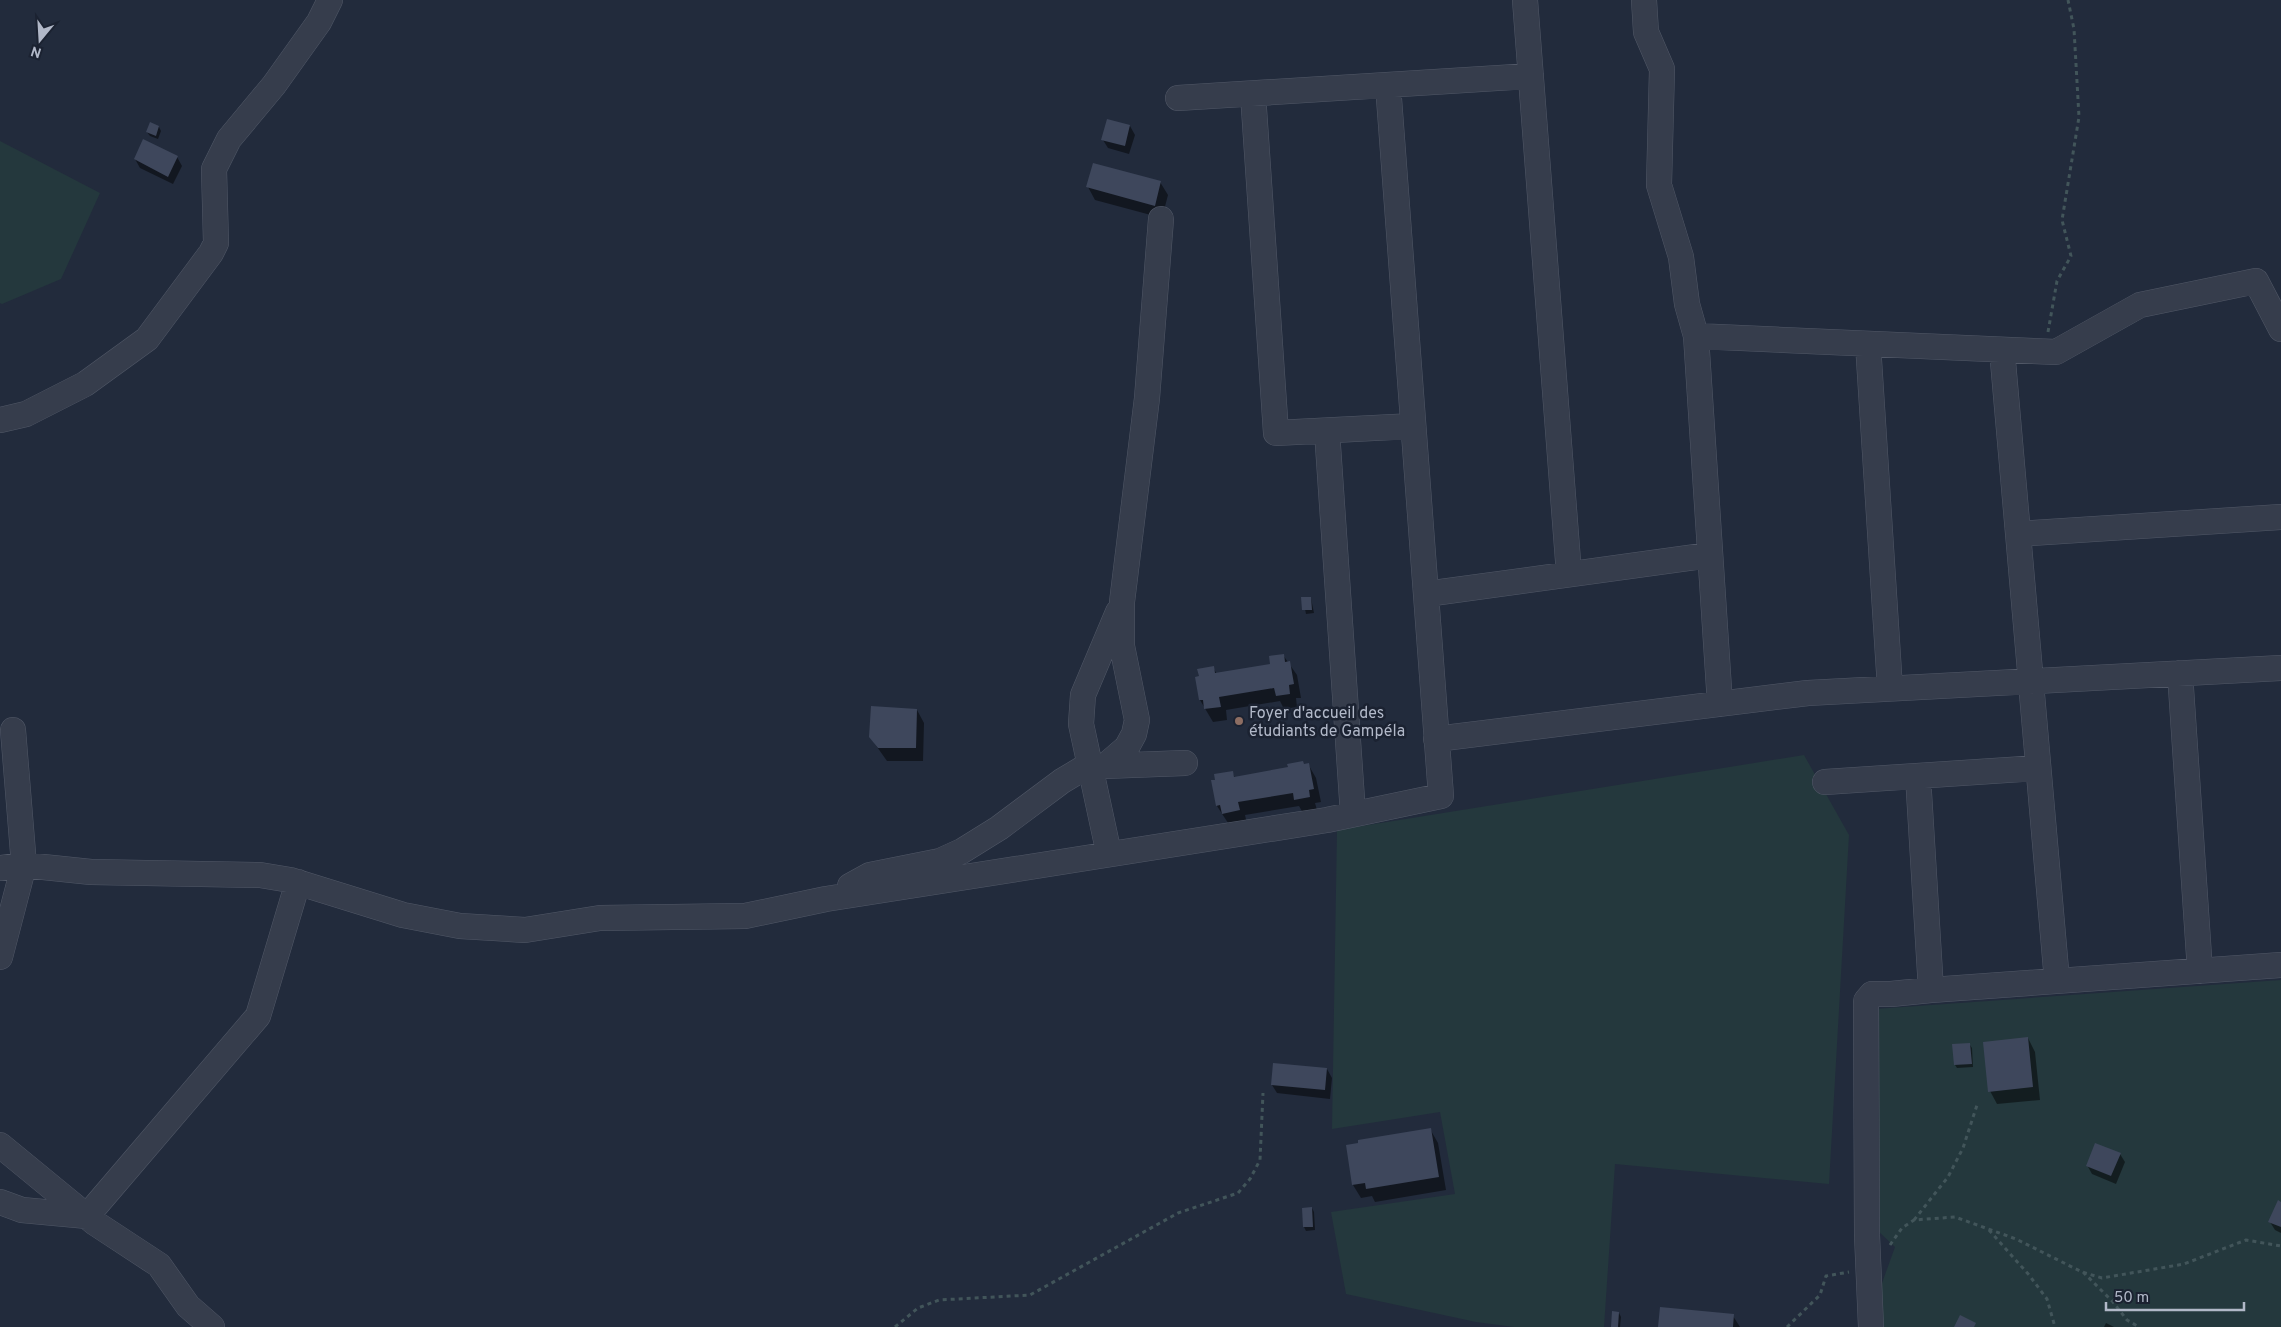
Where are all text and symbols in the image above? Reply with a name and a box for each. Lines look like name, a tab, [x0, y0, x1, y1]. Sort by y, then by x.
north arrow	[15, 15, 65, 65]
text: N	[29, 41, 44, 61]
place label: Foyer d'accueil des étudiants de Gampéla	[1249, 704, 1405, 742]
marker: Foyer d'accueil des étudiants de Gampéla	[1233, 715, 1245, 727]
scale bar	[2106, 1280, 2244, 1312]
text: 50 m	[2114, 1289, 2149, 1308]

